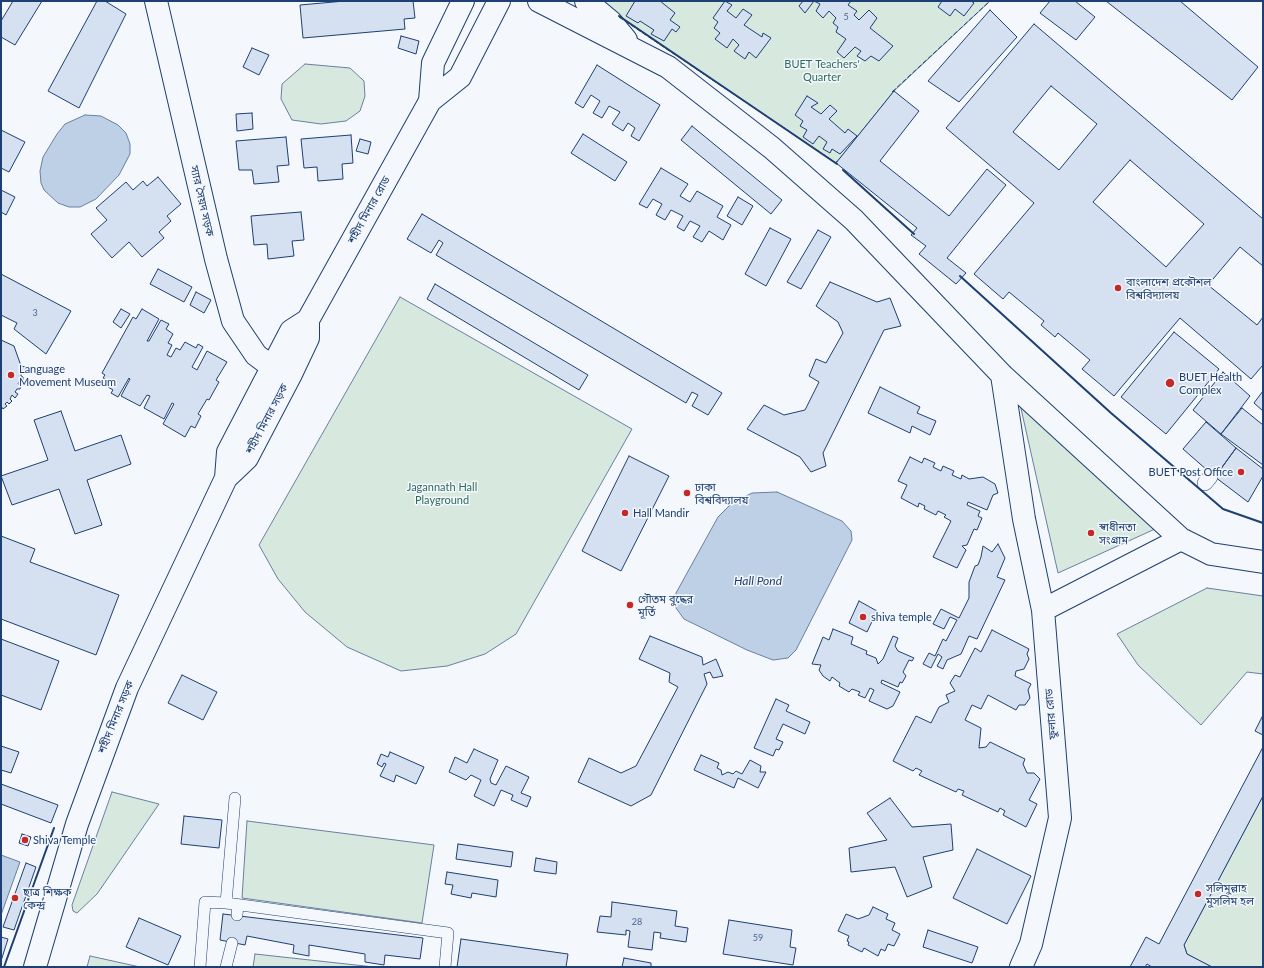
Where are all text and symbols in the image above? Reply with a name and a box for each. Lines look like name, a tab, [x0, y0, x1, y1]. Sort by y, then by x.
house number: 5	[843, 12, 849, 22]
park label: BUET Teachers' Quarter	[784, 57, 860, 83]
street label: স্যার সৈয়দ সড়ক	[187, 164, 217, 238]
street label: শহীদ মিনার রোড	[345, 174, 393, 246]
place label: বাংলাদেশ প্রকৌশল বিশ্ববিদ্যালয়	[1126, 275, 1211, 301]
marker: বাংলাদেশ প্রকৌশল বিশ্ববিদ্যালয়	[1113, 283, 1123, 293]
house number: 3	[32, 308, 38, 318]
place label: Language Movement Museum	[19, 362, 116, 388]
marker: Language Movement Museum	[6, 370, 16, 380]
place label: BUET Health Complex	[1179, 370, 1242, 396]
marker: BUET Health Complex	[1164, 377, 1176, 389]
street label: শহীদ মিনার সড়ক	[243, 382, 291, 456]
place label: BUET Post Office	[1149, 465, 1233, 479]
marker: BUET Post Office	[1236, 467, 1246, 477]
park label: Jagannath Hall Playground	[407, 480, 477, 506]
place label: ঢাকা বিশ্ববিদ্যালয়	[695, 480, 748, 506]
marker: ঢাকা বিশ্ববিদ্যালয়	[682, 488, 692, 498]
place label: Hall Mandir	[633, 506, 689, 520]
marker: Hall Mandir	[620, 508, 630, 518]
place label: স্বাধীনতা সংগ্রাম	[1099, 520, 1136, 546]
marker: স্বাধীনতা সংগ্রাম	[1086, 528, 1096, 538]
water label: Hall Pond	[734, 574, 782, 588]
place label: গৌতম বুদ্ধের মূর্তি	[638, 592, 693, 618]
marker: গৌতম বুদ্ধের মূর্তি	[625, 600, 635, 610]
place label: shiva temple	[871, 610, 932, 624]
marker: shiva temple	[858, 612, 868, 622]
street label: শহীদ মিনার সড়ক	[95, 679, 137, 755]
street label: ফুলার রোড	[1042, 688, 1060, 740]
place label: Shiva Temple	[33, 833, 96, 847]
marker: Shiva Temple	[20, 835, 30, 845]
place label: সলিমুল্লাহ মুসলিম হল	[1206, 881, 1254, 907]
place label: ছাত্র শিক্ষক কেন্দ্র	[23, 885, 71, 911]
marker: সলিমুল্লাহ মুসলিম হল	[1193, 889, 1203, 899]
marker: ছাত্র শিক্ষক কেন্দ্র	[10, 893, 20, 903]
house number: 28	[632, 917, 642, 927]
house number: 59	[753, 933, 763, 943]

